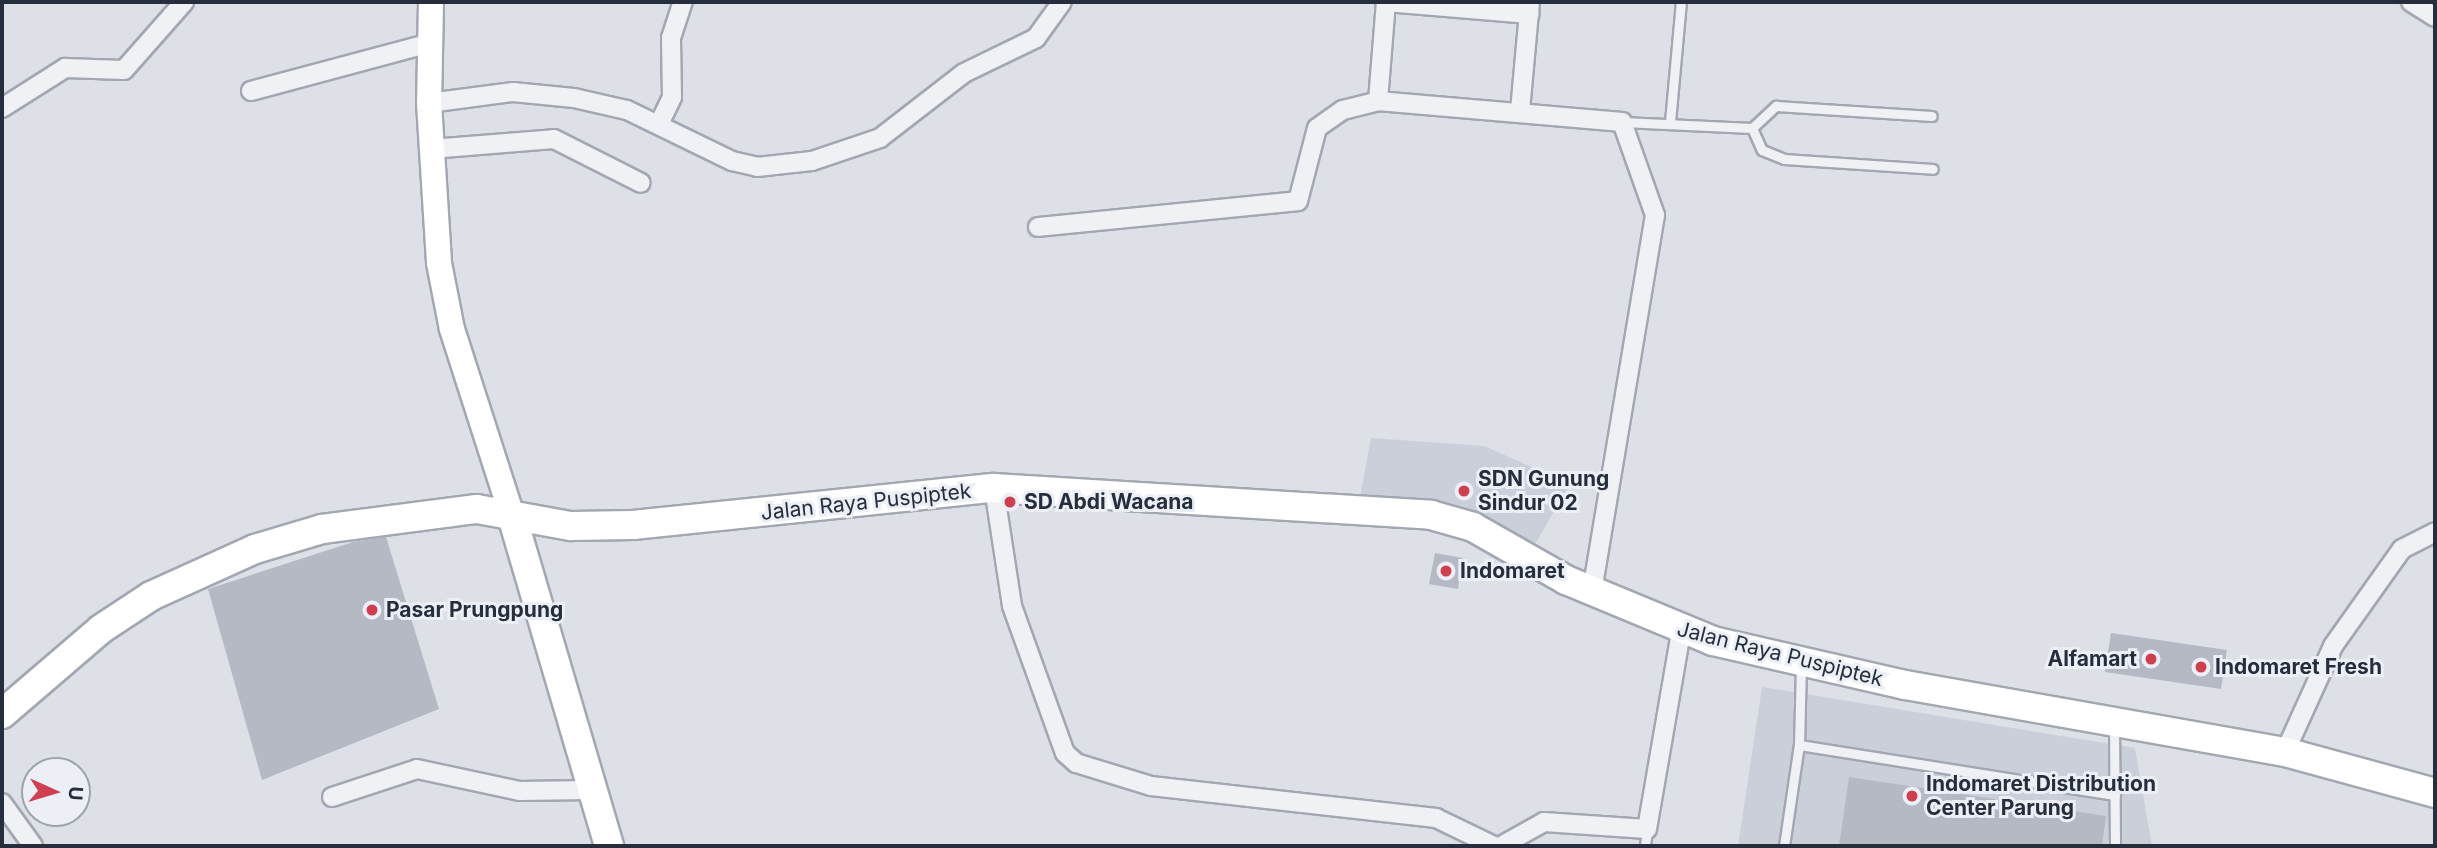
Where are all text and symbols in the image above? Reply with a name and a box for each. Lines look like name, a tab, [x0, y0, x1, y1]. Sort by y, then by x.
place label: SDN Gunung Sindur 02	[1478, 466, 1609, 516]
street label: Jalan Raya Puspiptek	[760, 478, 972, 526]
marker: SDN Gunung Sindur 02	[1456, 483, 1472, 499]
place label: SD Abdi Wacana	[1024, 489, 1193, 515]
marker: SD Abdi Wacana	[1002, 494, 1018, 510]
place label: Indomaret	[1460, 558, 1565, 584]
marker: Indomaret	[1438, 563, 1454, 579]
place label: Pasar Prungpung	[386, 597, 563, 623]
marker: Pasar Prungpung	[364, 602, 380, 618]
street label: Jalan Raya Puspiptek	[1674, 616, 1886, 692]
place label: Alfamart	[2047, 646, 2137, 672]
marker: Alfamart	[2143, 651, 2159, 667]
place label: Indomaret Fresh	[2215, 654, 2382, 680]
marker: Indomaret Fresh	[2193, 659, 2209, 675]
north arrow	[21, 757, 91, 827]
place label: Indomaret Distribution Center Parung	[1926, 771, 2156, 821]
text: U	[63, 786, 87, 801]
marker: Indomaret Distribution Center Parung	[1904, 788, 1920, 804]

